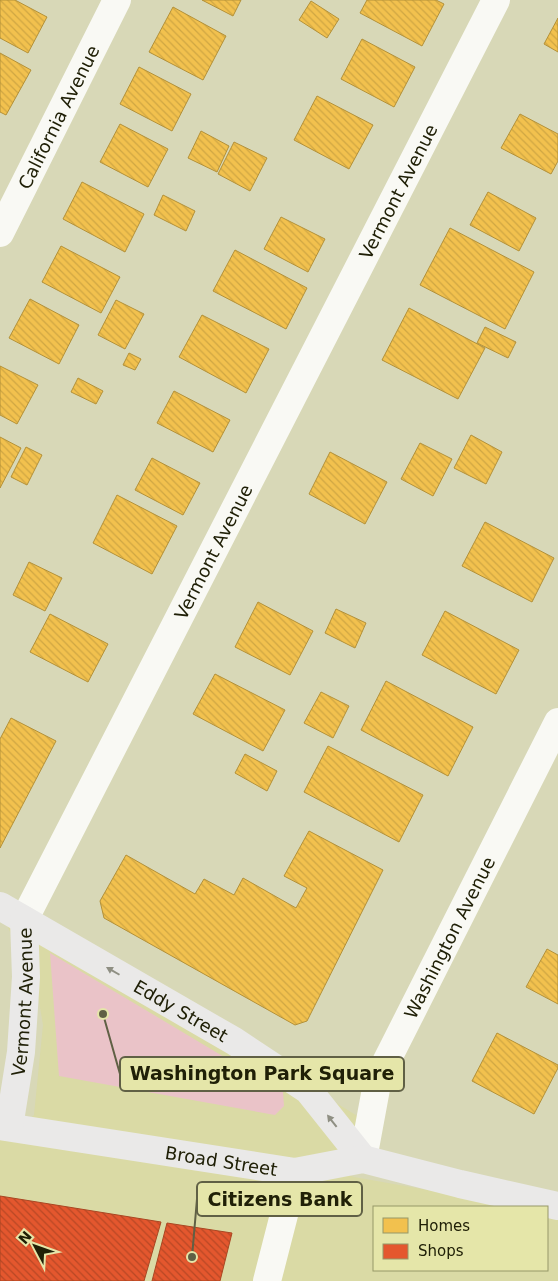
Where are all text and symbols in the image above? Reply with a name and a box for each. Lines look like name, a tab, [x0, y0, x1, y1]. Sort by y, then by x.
street label: California Avenue	[13, 41, 103, 192]
street label: Vermont Avenue	[355, 120, 441, 262]
street label: Vermont Avenue	[170, 481, 256, 623]
street label: Washington Avenue	[399, 853, 499, 1022]
street label: Vermont Avenue	[7, 927, 37, 1078]
one-way arrow	[107, 967, 120, 976]
street label: Eddy Street	[130, 975, 232, 1046]
callout: Washington Park Square	[120, 1057, 404, 1091]
text: Washington Park Square	[130, 1062, 394, 1084]
one-way arrow	[327, 1115, 338, 1128]
street label: Broad Street	[164, 1141, 279, 1180]
callout: Citizens Bank	[197, 1182, 362, 1216]
text: Citizens Bank	[208, 1188, 353, 1210]
legend	[373, 1206, 548, 1271]
text: Homes	[418, 1217, 470, 1235]
north arrow	[10, 1221, 60, 1271]
text: N	[15, 1228, 35, 1247]
text: Shops	[418, 1242, 464, 1260]

